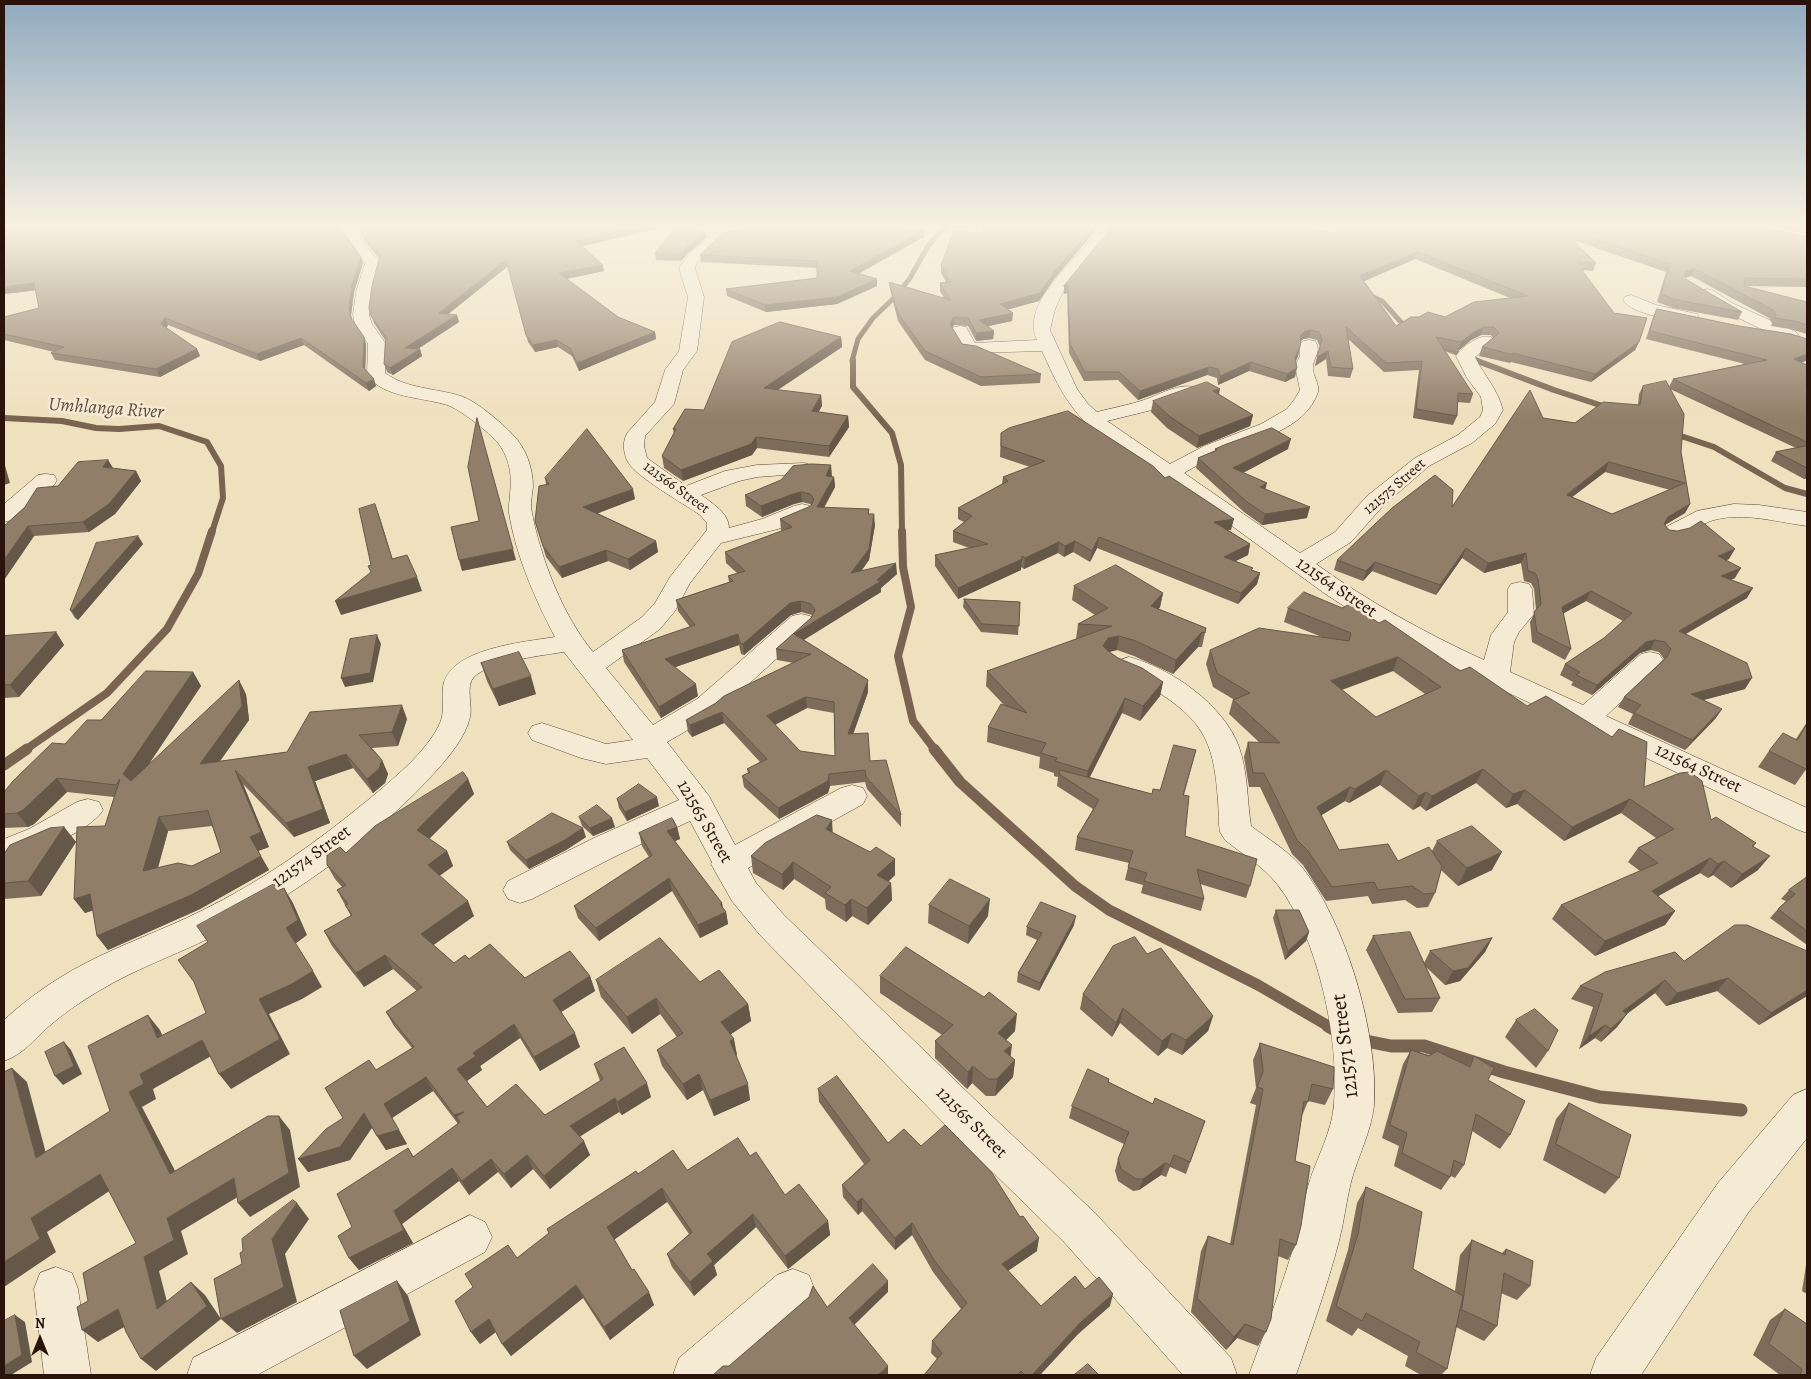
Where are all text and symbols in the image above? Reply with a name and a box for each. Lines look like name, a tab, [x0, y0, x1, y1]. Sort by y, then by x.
water label: Umhlanga River	[47, 394, 165, 424]
street label: 121575 Street	[1360, 455, 1430, 519]
street label: 121566 Street	[639, 458, 713, 518]
street label: 121564 Street	[1291, 553, 1381, 623]
street label: 121564 Street	[1651, 740, 1745, 798]
street label: 121565 Street	[672, 777, 736, 867]
street label: 121574 Street	[268, 821, 356, 893]
street label: 121571 Street	[1327, 992, 1365, 1100]
street label: 121565 Street	[931, 1083, 1011, 1163]
north arrow	[15, 1314, 65, 1364]
text: N	[35, 1314, 45, 1333]

